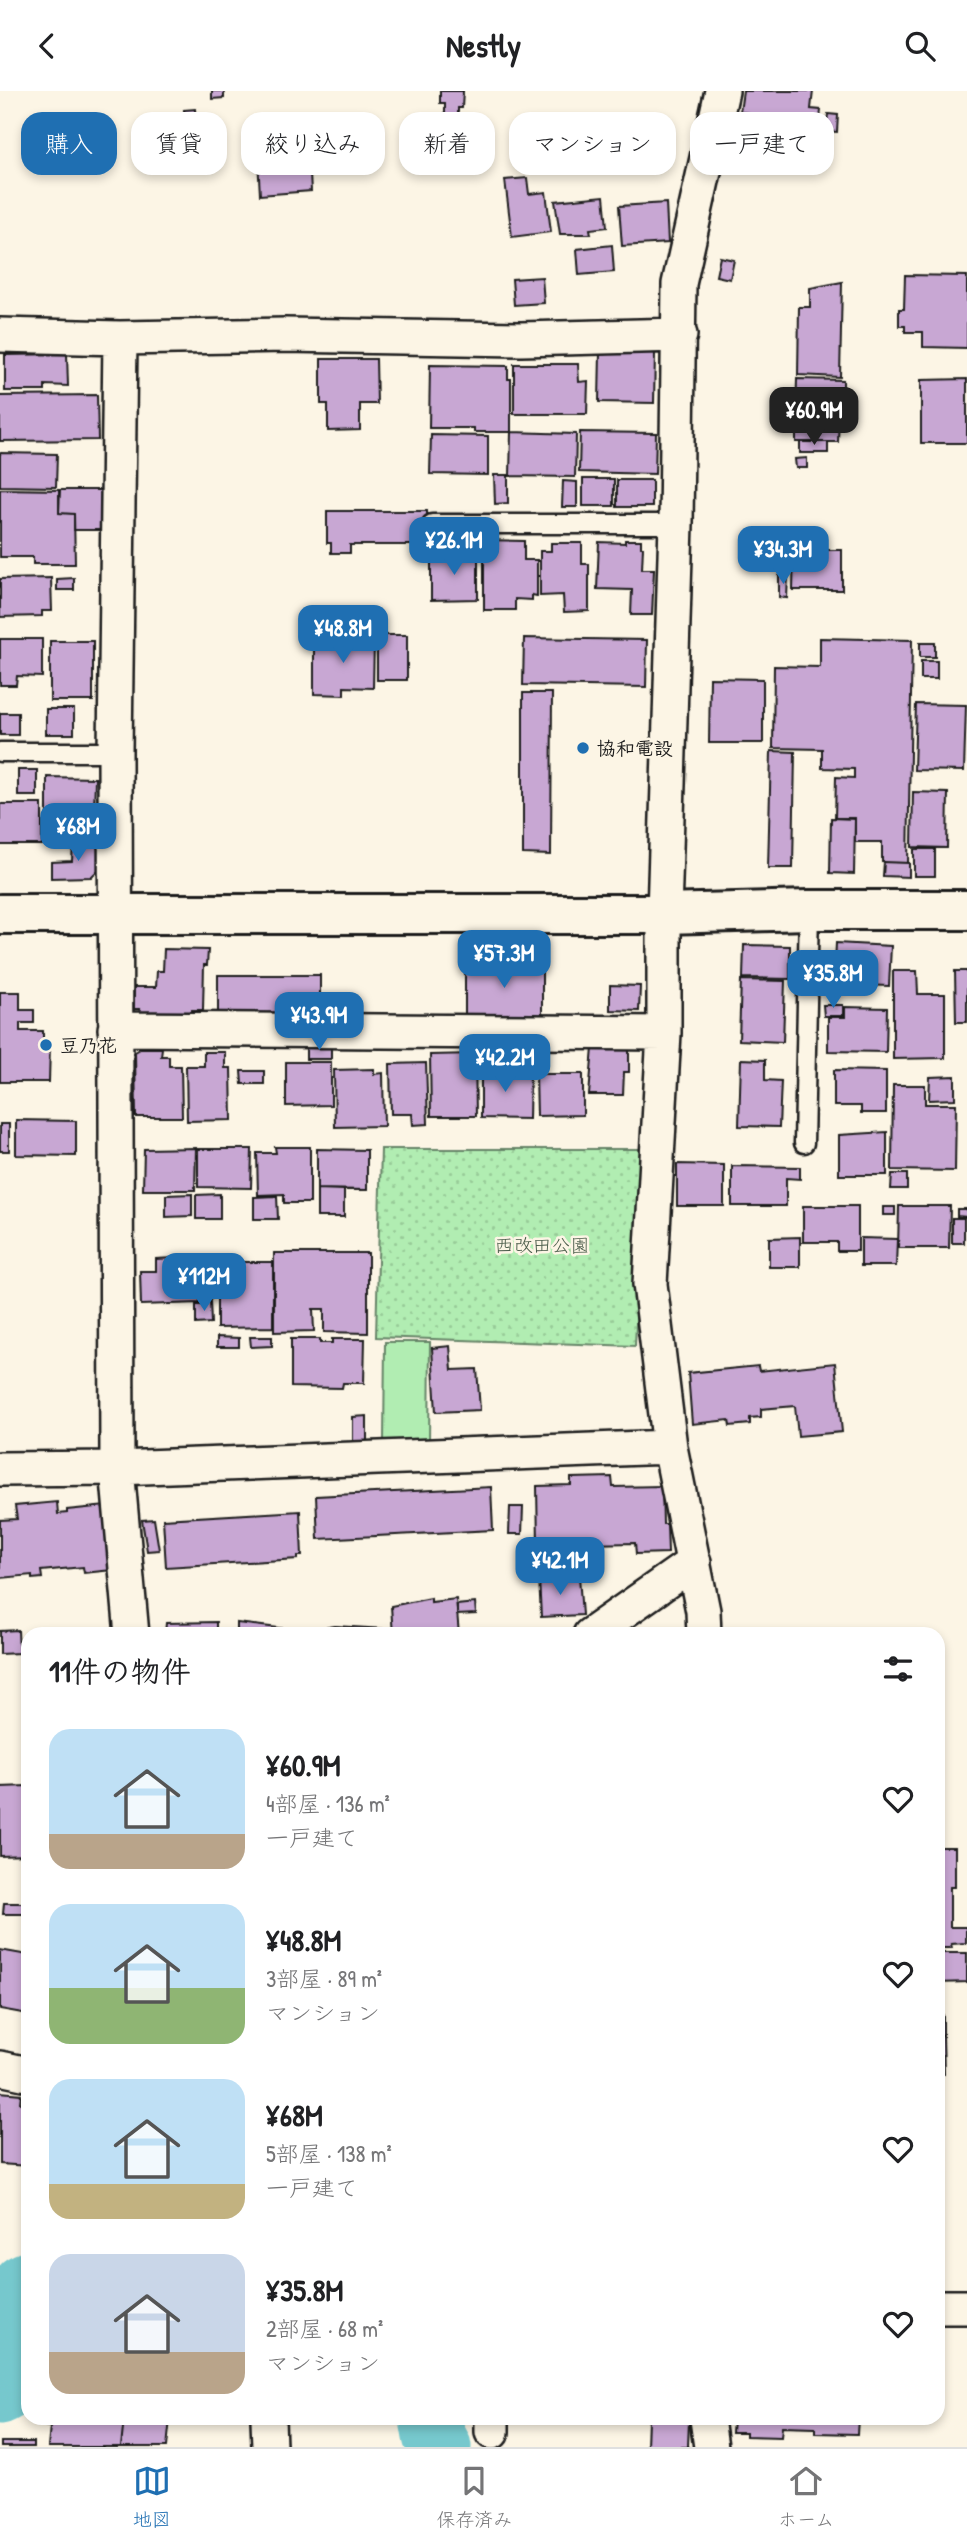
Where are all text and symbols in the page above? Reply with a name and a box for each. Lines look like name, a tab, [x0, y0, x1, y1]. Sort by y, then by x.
text: Nestly	[446, 24, 521, 67]
icon: back	[28, 27, 66, 65]
icon: search	[901, 27, 939, 65]
chip: 購入	[21, 112, 117, 175]
chip: 賃貸	[131, 112, 227, 175]
chip: 絞り込み	[241, 112, 385, 175]
chip: 新着	[399, 112, 495, 175]
chip: マンション	[509, 112, 676, 175]
chip: 一戸建て	[690, 112, 834, 175]
pin: ¥60.9M	[757, 387, 871, 447]
text: ¥60.9M	[785, 394, 843, 425]
pin: ¥26.1M	[397, 517, 511, 577]
text: ¥26.1M	[425, 524, 483, 555]
pin: ¥34.3M	[726, 526, 840, 586]
text: ¥34.3M	[754, 533, 812, 564]
pin: ¥48.8M	[286, 605, 400, 665]
text: ¥48.8M	[314, 612, 372, 643]
place label: 協和電設	[597, 735, 673, 761]
marker: 協和電設	[575, 740, 591, 756]
pin: ¥68M	[37, 803, 119, 863]
text: ¥68M	[56, 810, 100, 841]
pin: ¥57.3M	[447, 930, 561, 990]
text: ¥57.3M	[474, 937, 534, 968]
pin: ¥35.8M	[776, 951, 890, 1010]
text: ¥35.8M	[803, 957, 863, 988]
pin: ¥43.9M	[262, 993, 376, 1052]
text: ¥43.9M	[291, 999, 347, 1030]
place label: 豆乃花	[60, 1032, 117, 1058]
pin: ¥42.2M	[448, 1035, 562, 1094]
marker: 豆乃花	[38, 1037, 54, 1053]
text: ¥42.2M	[475, 1041, 535, 1072]
park label: 西改田公園	[494, 1232, 590, 1258]
pin: ¥112M	[155, 1253, 253, 1313]
text: ¥112M	[178, 1260, 230, 1291]
pin: ¥42.1M	[503, 1537, 617, 1597]
text: ¥42.1M	[531, 1544, 589, 1575]
icon: filters	[879, 1650, 917, 1688]
text: 11件の物件	[49, 1651, 191, 1691]
text: ¥60.9M	[266, 1745, 341, 1785]
icon: home	[105, 1757, 189, 1841]
icon: heart	[879, 1780, 917, 1818]
text: 4部屋 · 136 m²	[266, 1788, 390, 1819]
text: 一戸建て	[266, 1822, 358, 1853]
text: ¥48.8M	[266, 1920, 341, 1960]
icon: home	[105, 1932, 189, 2016]
icon: heart	[879, 1955, 917, 1993]
text: 3部屋 · 89 m²	[266, 1963, 382, 1994]
text: マンション	[266, 1997, 380, 2028]
text: ¥68M	[266, 2095, 323, 2135]
icon: home	[105, 2107, 189, 2191]
icon: heart	[879, 2130, 917, 2168]
text: 5部屋 · 138 m²	[266, 2138, 392, 2169]
text: 一戸建て	[266, 2172, 358, 2203]
text: ¥35.8M	[266, 2270, 343, 2310]
icon: home	[105, 2282, 189, 2366]
icon: heart	[879, 2305, 917, 2343]
text: 2部屋 · 68 m²	[266, 2313, 383, 2344]
text: マンション	[266, 2347, 380, 2378]
tab: 地図	[133, 2462, 171, 2532]
tab: 保存済み	[436, 2462, 512, 2532]
tab: ホーム	[778, 2462, 834, 2532]

